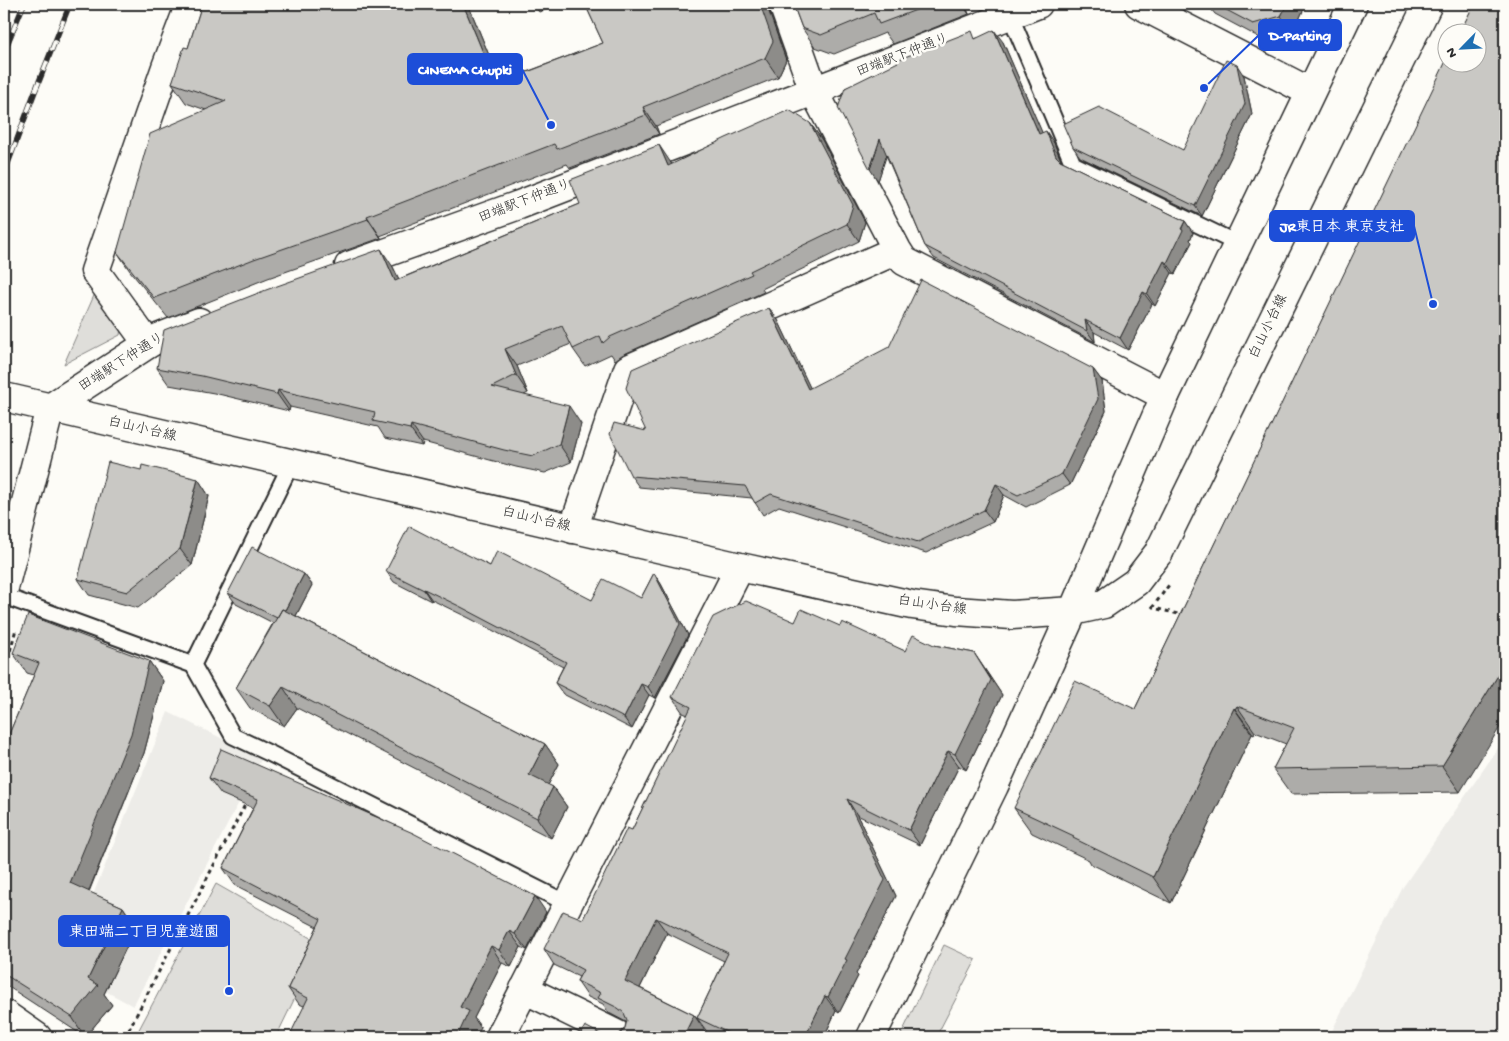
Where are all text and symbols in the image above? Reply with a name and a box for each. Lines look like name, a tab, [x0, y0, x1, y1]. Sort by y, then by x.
callout: D-Parking	[1259, 20, 1341, 50]
north arrow	[1436, 22, 1486, 72]
text: D-Parking	[1267, 28, 1331, 46]
street label: 田端駅下仲通り	[854, 31, 952, 81]
text: N	[1443, 45, 1462, 60]
callout: CINEMA Chupki	[408, 54, 522, 84]
text: CINEMA Chupki	[417, 62, 512, 80]
street label: 田端駅下仲通り	[476, 177, 574, 227]
callout: JR東日本 東京支社	[1270, 211, 1414, 241]
text: JR東日本 東京支社	[1279, 218, 1404, 237]
street label: 白山小台線	[1246, 292, 1292, 362]
street label: 田端駅下仲通り	[76, 330, 168, 396]
street label: 白山小台線	[106, 414, 178, 446]
street label: 白山小台線	[500, 504, 572, 536]
street label: 白山小台線	[896, 593, 968, 619]
callout: 東田端二丁目児童遊園	[59, 916, 229, 946]
text: 東田端二丁目児童遊園	[69, 923, 219, 942]

